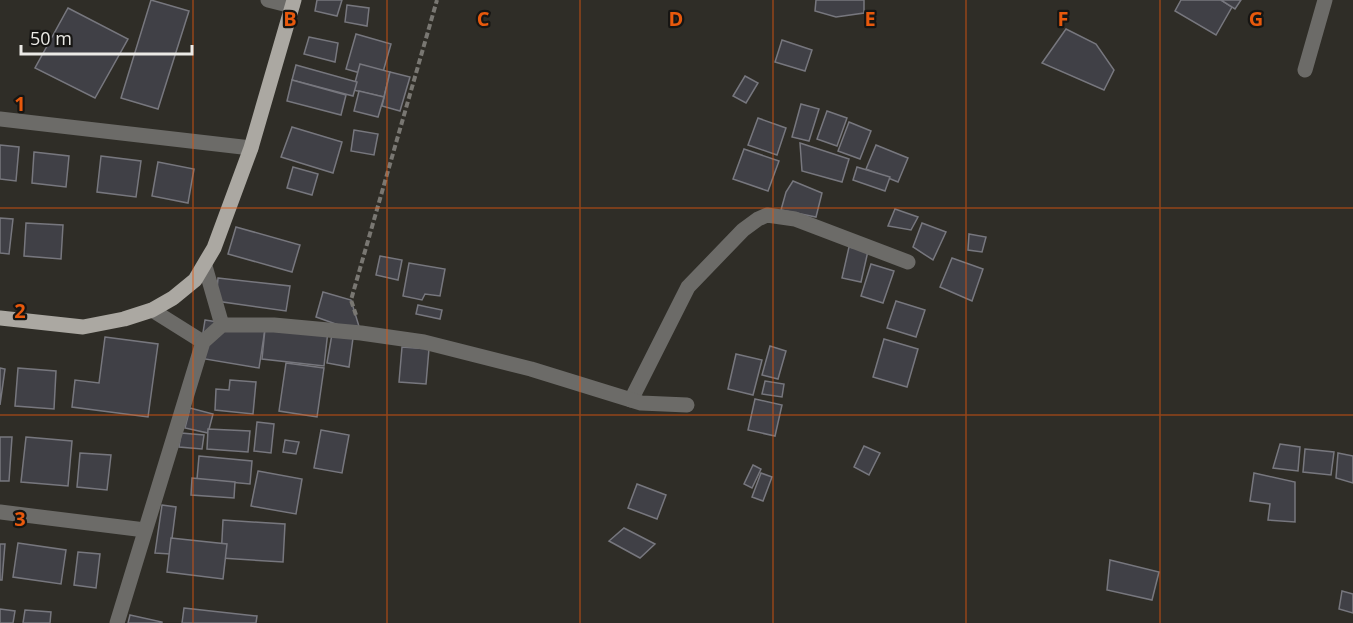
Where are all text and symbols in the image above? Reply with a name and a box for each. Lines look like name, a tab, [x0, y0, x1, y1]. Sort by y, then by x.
text: B	[283, 5, 297, 32]
text: C	[477, 5, 490, 32]
text: D	[669, 5, 683, 32]
text: E	[864, 5, 876, 32]
text: F	[1058, 5, 1068, 32]
text: G	[1249, 5, 1263, 32]
scale bar	[21, 18, 192, 56]
text: 50 m	[30, 26, 72, 50]
text: 1	[14, 90, 26, 117]
text: 2	[14, 297, 26, 324]
text: 3	[14, 505, 26, 532]

